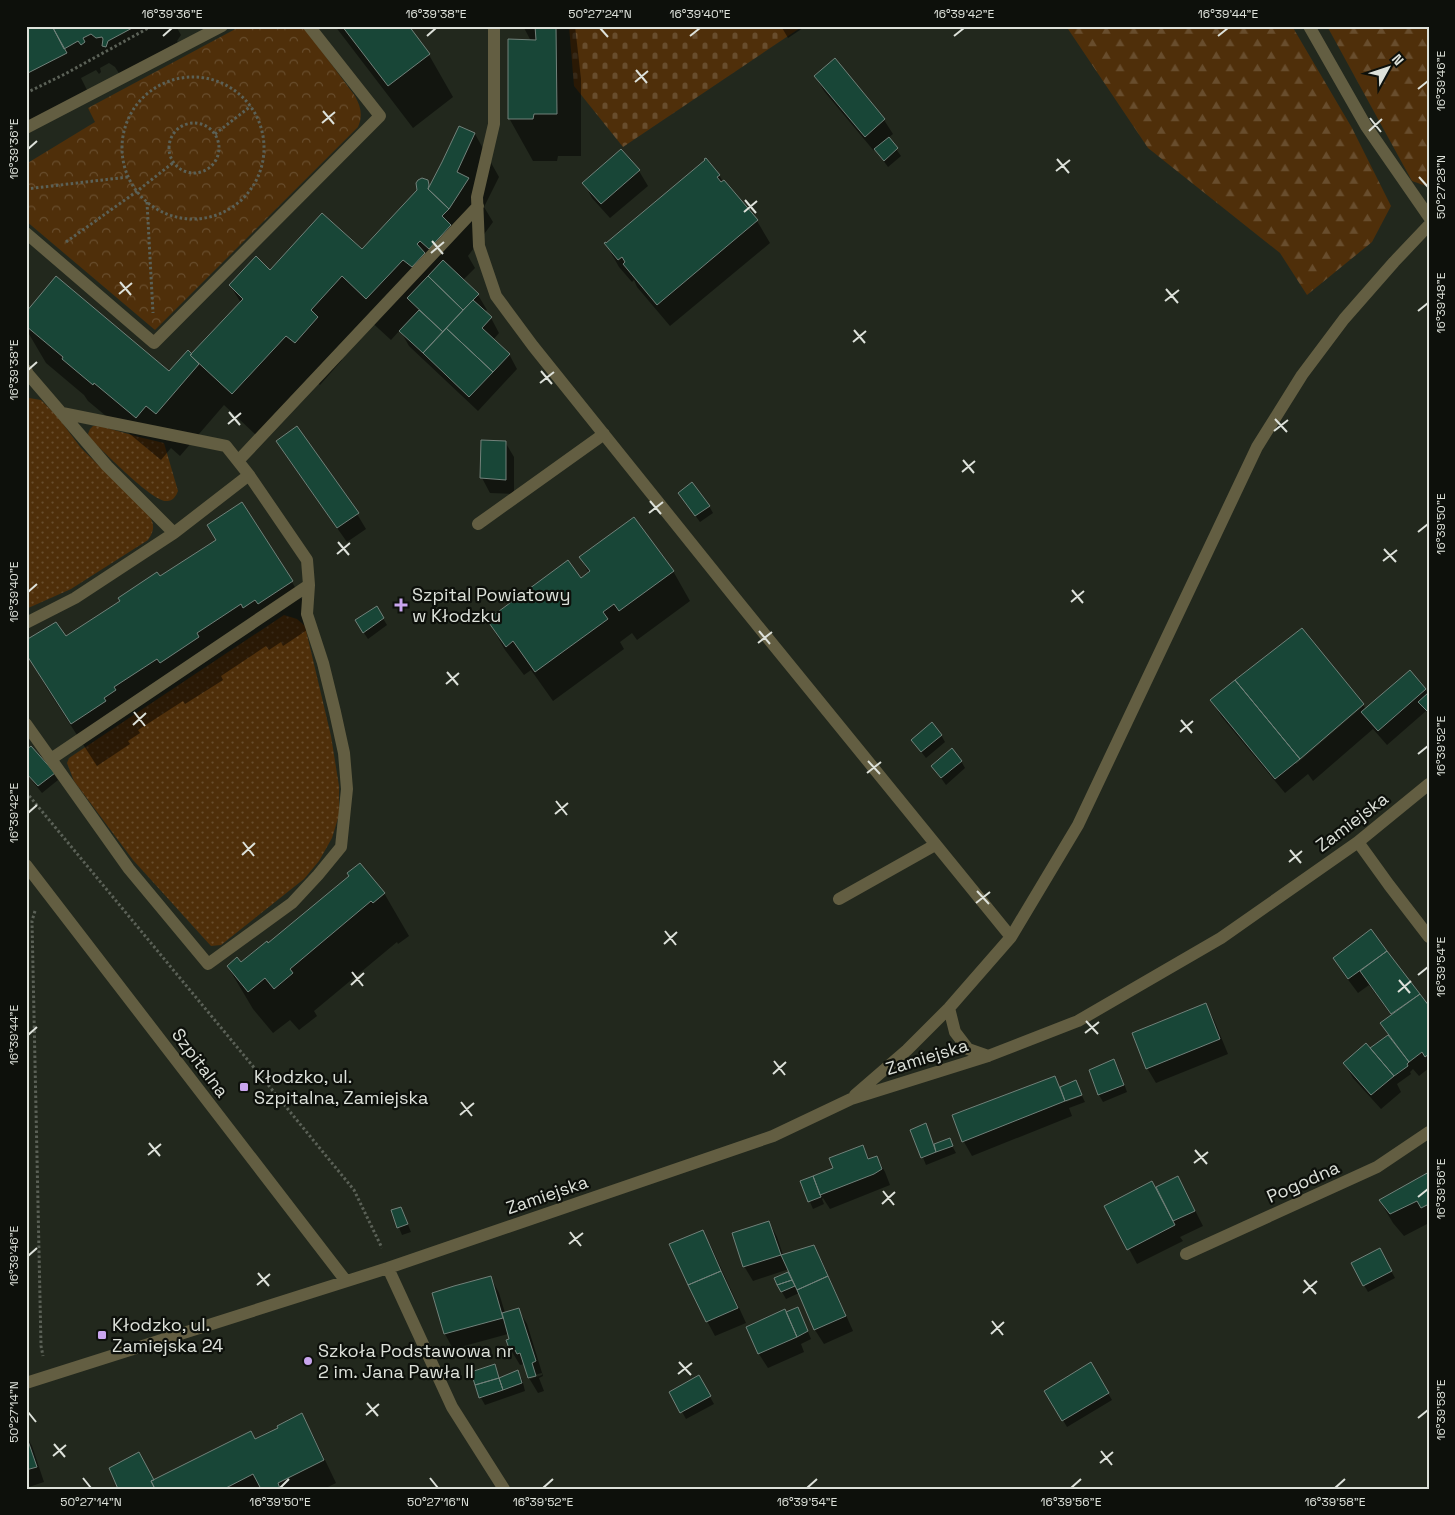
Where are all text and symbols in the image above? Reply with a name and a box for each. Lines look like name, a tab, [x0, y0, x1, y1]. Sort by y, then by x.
text: 16°39'36"E	[142, 6, 203, 22]
text: 16°39'38"E	[405, 6, 467, 22]
text: 50°27'24"N	[568, 6, 632, 22]
text: 16°39'40"E	[669, 6, 731, 22]
text: 16°39'42"E	[934, 6, 995, 22]
text: 16°39'44"E	[1198, 6, 1258, 22]
north arrow	[1362, 42, 1412, 92]
text: N	[1388, 50, 1408, 69]
text: 16°39'46"E	[1433, 50, 1449, 111]
text: 16°39'36"E	[6, 118, 22, 180]
text: 50°27'28"N	[1433, 155, 1449, 219]
text: 16°39'48"E	[1433, 272, 1449, 333]
text: 16°39'38"E	[6, 339, 22, 401]
text: 16°39'50"E	[1433, 493, 1449, 555]
text: 16°39'40"E	[6, 561, 22, 623]
place label: Szpital Powiatowy w Kłodzku	[412, 583, 570, 627]
marker: Szpital Powiatowy w Kłodzku	[394, 598, 408, 612]
text: 16°39'52"E	[1433, 715, 1449, 776]
text: 16°39'42"E	[6, 782, 22, 843]
street label: Zamiejska	[1311, 787, 1393, 856]
text: 16°39'54"E	[1433, 936, 1449, 997]
text: 16°39'44"E	[6, 1005, 22, 1065]
street label: Szpitalna	[167, 1024, 234, 1102]
street label: Zamiejska	[883, 1033, 971, 1080]
place label: Kłodzko, ul. Szpitalna, Zamiejska	[254, 1065, 428, 1109]
marker: Kłodzko, ul. Szpitalna, Zamiejska	[238, 1081, 250, 1093]
street label: Pogodna	[1263, 1155, 1343, 1208]
text: 16°39'56"E	[1433, 1158, 1449, 1219]
street label: Zamiejska	[503, 1170, 591, 1219]
text: 16°39'46"E	[6, 1225, 22, 1286]
place label: Kłodzko, ul. Zamiejska 24	[112, 1313, 223, 1357]
marker: Kłodzko, ul. Zamiejska 24	[96, 1329, 108, 1341]
place label: Szkoła Podstawowa nr 2 im. Jana Pawła II	[318, 1339, 514, 1383]
marker: Szkoła Podstawowa nr 2 im. Jana Pawła II	[302, 1355, 314, 1367]
text: 16°39'58"E	[1433, 1379, 1449, 1441]
text: 50°27'14"N	[6, 1381, 22, 1443]
text: 50°27'14"N	[60, 1494, 122, 1510]
text: 16°39'50"E	[249, 1494, 311, 1510]
text: 50°27'16"N	[407, 1494, 469, 1510]
text: 16°39'52"E	[513, 1494, 574, 1510]
text: 16°39'54"E	[777, 1494, 838, 1510]
text: 16°39'56"E	[1041, 1494, 1102, 1510]
text: 16°39'58"E	[1304, 1494, 1366, 1510]

